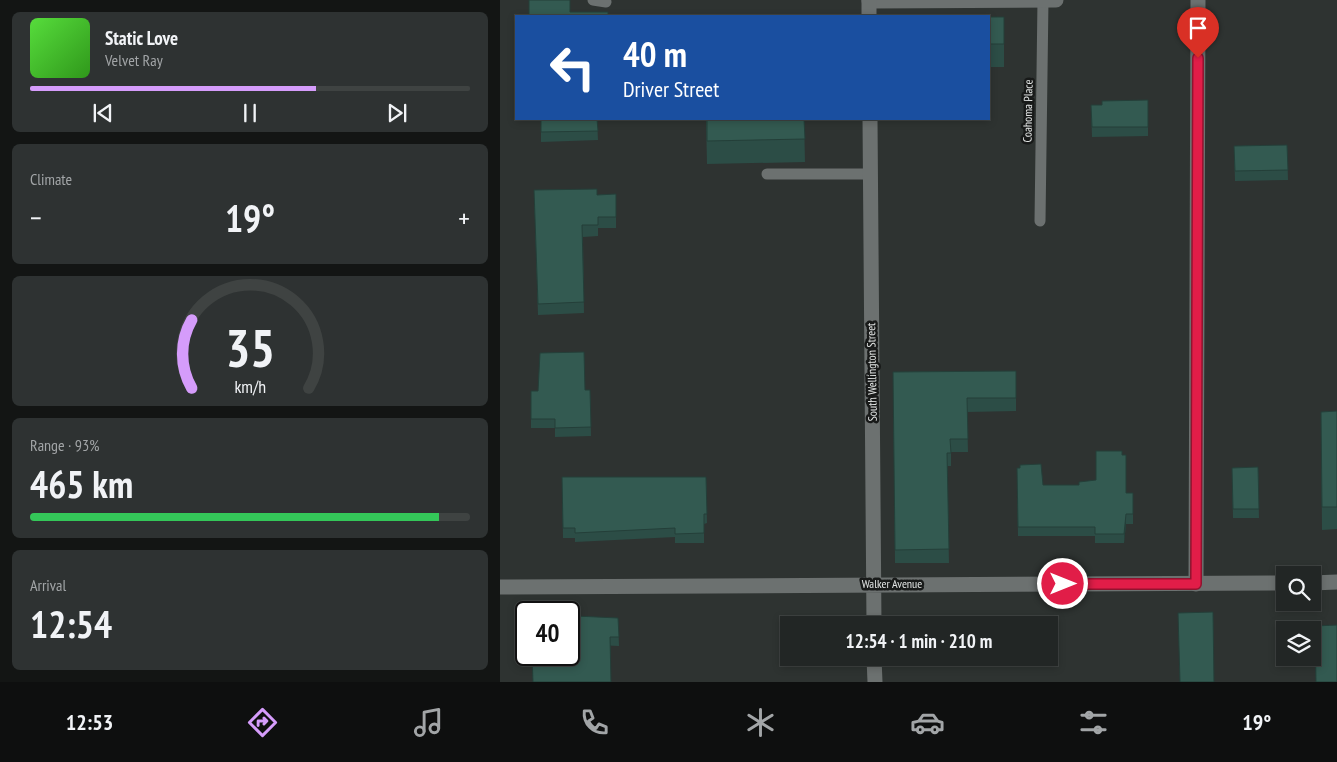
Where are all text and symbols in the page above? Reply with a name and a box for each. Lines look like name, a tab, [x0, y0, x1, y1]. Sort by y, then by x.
pin	[1177, 7, 1219, 58]
icon: arrive	[1184, 14, 1212, 42]
text: Static Love	[105, 26, 178, 50]
text: 40 m	[623, 31, 687, 77]
icon: left	[540, 35, 605, 100]
text: Velvet Ray	[105, 50, 163, 70]
text: Driver Street	[623, 75, 719, 103]
street label: Coahoma Place	[1019, 79, 1036, 143]
icon: previous	[89, 99, 117, 127]
icon: pause	[236, 99, 264, 127]
icon: next	[383, 99, 411, 127]
text: Climate	[30, 169, 72, 189]
text: 19°	[225, 193, 275, 242]
text: −	[30, 199, 42, 236]
text: +	[458, 199, 470, 236]
text: 35	[225, 314, 275, 381]
street label: South Wellington Street	[863, 322, 880, 422]
text: km/h	[234, 375, 266, 398]
text: Range · 93%	[30, 435, 99, 455]
text: 465 km	[30, 459, 133, 508]
position arrow	[1036, 557, 1088, 609]
map controls	[1276, 566, 1321, 666]
button: search	[1276, 566, 1321, 611]
text: Arrival	[30, 575, 66, 595]
street label: Walker Avenue	[862, 576, 922, 591]
text: 12:54	[30, 599, 112, 648]
speed limit sign: 40	[515, 601, 580, 666]
button: layers	[1276, 621, 1321, 666]
text: 12:54 · 1 min · 210 m	[846, 629, 992, 653]
icon: directions	[245, 705, 280, 740]
icon: music	[411, 705, 446, 740]
icon: phone	[577, 705, 612, 740]
icon: climate	[743, 705, 778, 740]
icon: car	[910, 705, 945, 740]
icon: filters	[1076, 705, 1111, 740]
text: 12:53	[66, 708, 113, 736]
text: 19°	[1242, 708, 1271, 736]

